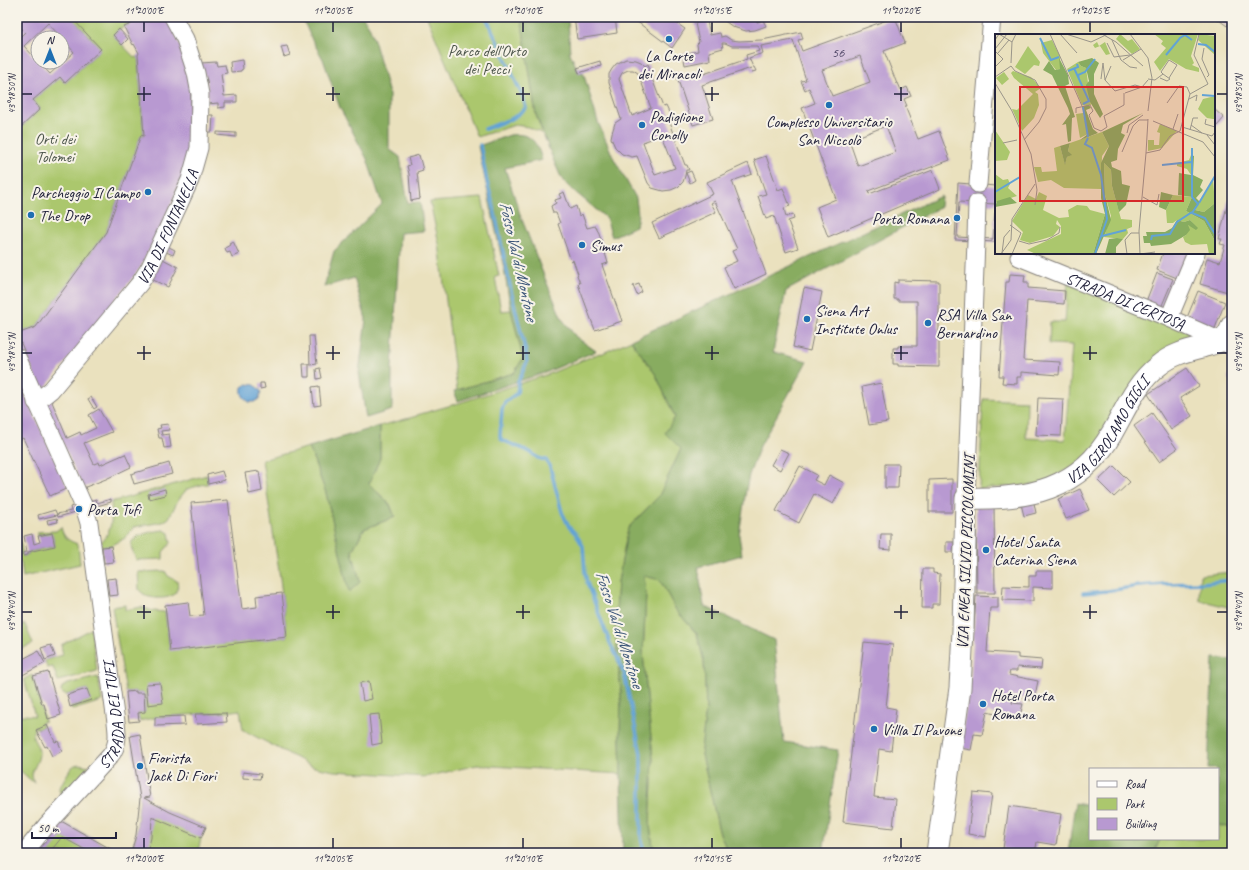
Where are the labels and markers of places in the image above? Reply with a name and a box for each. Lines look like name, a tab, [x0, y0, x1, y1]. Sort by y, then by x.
marker: La Corte dei Miracoli	[664, 34, 674, 44]
place label: La Corte dei Miracoli	[638, 46, 702, 84]
marker: Complesso Universitario San Niccolò	[824, 100, 834, 110]
place label: Padiglione Conolly	[650, 107, 704, 145]
place label: Complesso Universitario San Niccolò	[766, 112, 893, 150]
marker: Padiglione Conolly	[637, 120, 647, 130]
place label: Parcheggio Il Campo	[31, 183, 141, 203]
marker: Parcheggio Il Campo	[143, 187, 153, 197]
place label: The Drop	[39, 206, 91, 226]
place label: Porta Romana	[872, 209, 951, 229]
marker: The Drop	[26, 210, 36, 220]
marker: Porta Romana	[952, 213, 962, 223]
place label: Simus	[590, 236, 623, 256]
marker: Simus	[577, 240, 587, 250]
place label: Siena Art Institute Onlus	[815, 301, 899, 339]
place label: RSA Villa San Bernardino	[936, 305, 1012, 343]
marker: Siena Art Institute Onlus	[802, 314, 812, 324]
marker: RSA Villa San Bernardino	[923, 318, 933, 328]
place label: Porta Tufi	[87, 500, 142, 520]
marker: Porta Tufi	[74, 504, 84, 514]
place label: Hotel Santa Caterina Siena	[994, 532, 1077, 570]
marker: Hotel Santa Caterina Siena	[981, 545, 991, 555]
place label: Hotel Porta Romana	[991, 686, 1055, 724]
marker: Hotel Porta Romana	[978, 699, 988, 709]
place label: Villla Il Pavone	[882, 720, 963, 740]
marker: Villla Il Pavone	[869, 724, 879, 734]
place label: Fiorista Jack Di Fiori	[147, 748, 218, 786]
marker: Fiorista Jack Di Fiori	[135, 761, 145, 771]

